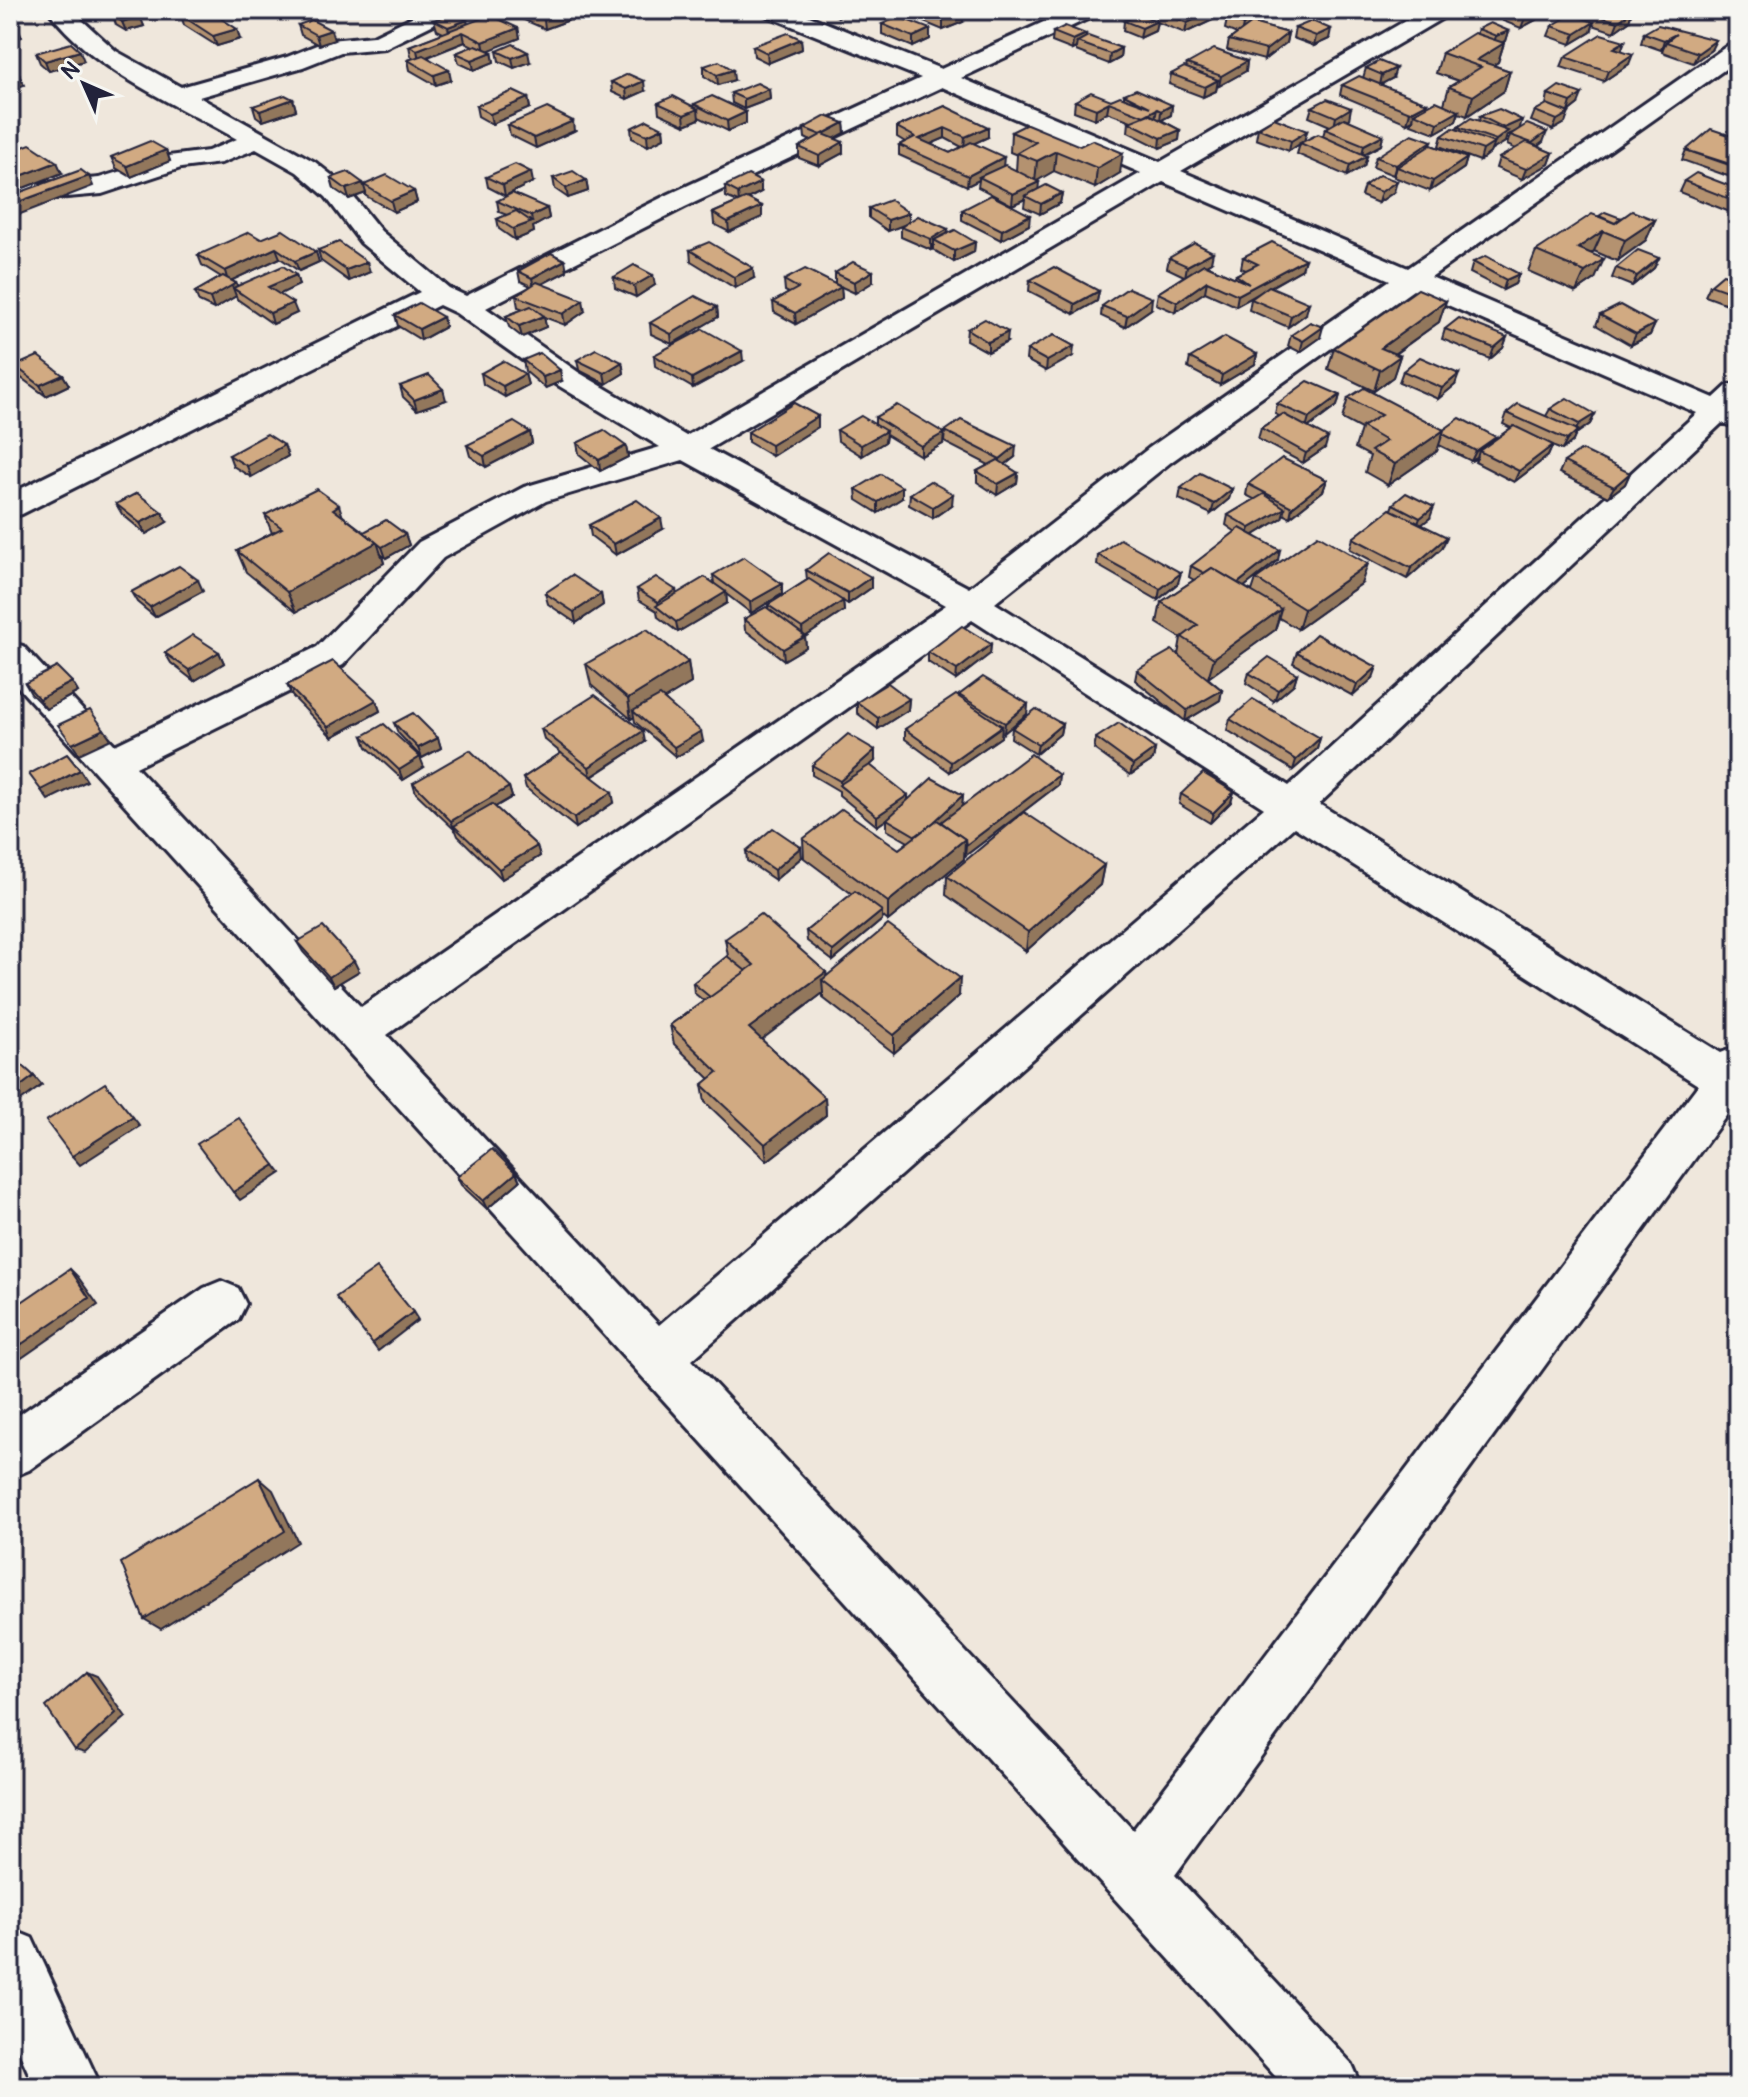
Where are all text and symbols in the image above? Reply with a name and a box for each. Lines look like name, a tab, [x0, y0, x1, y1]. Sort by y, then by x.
north arrow	[44, 44, 124, 124]
text: N	[55, 55, 86, 86]

